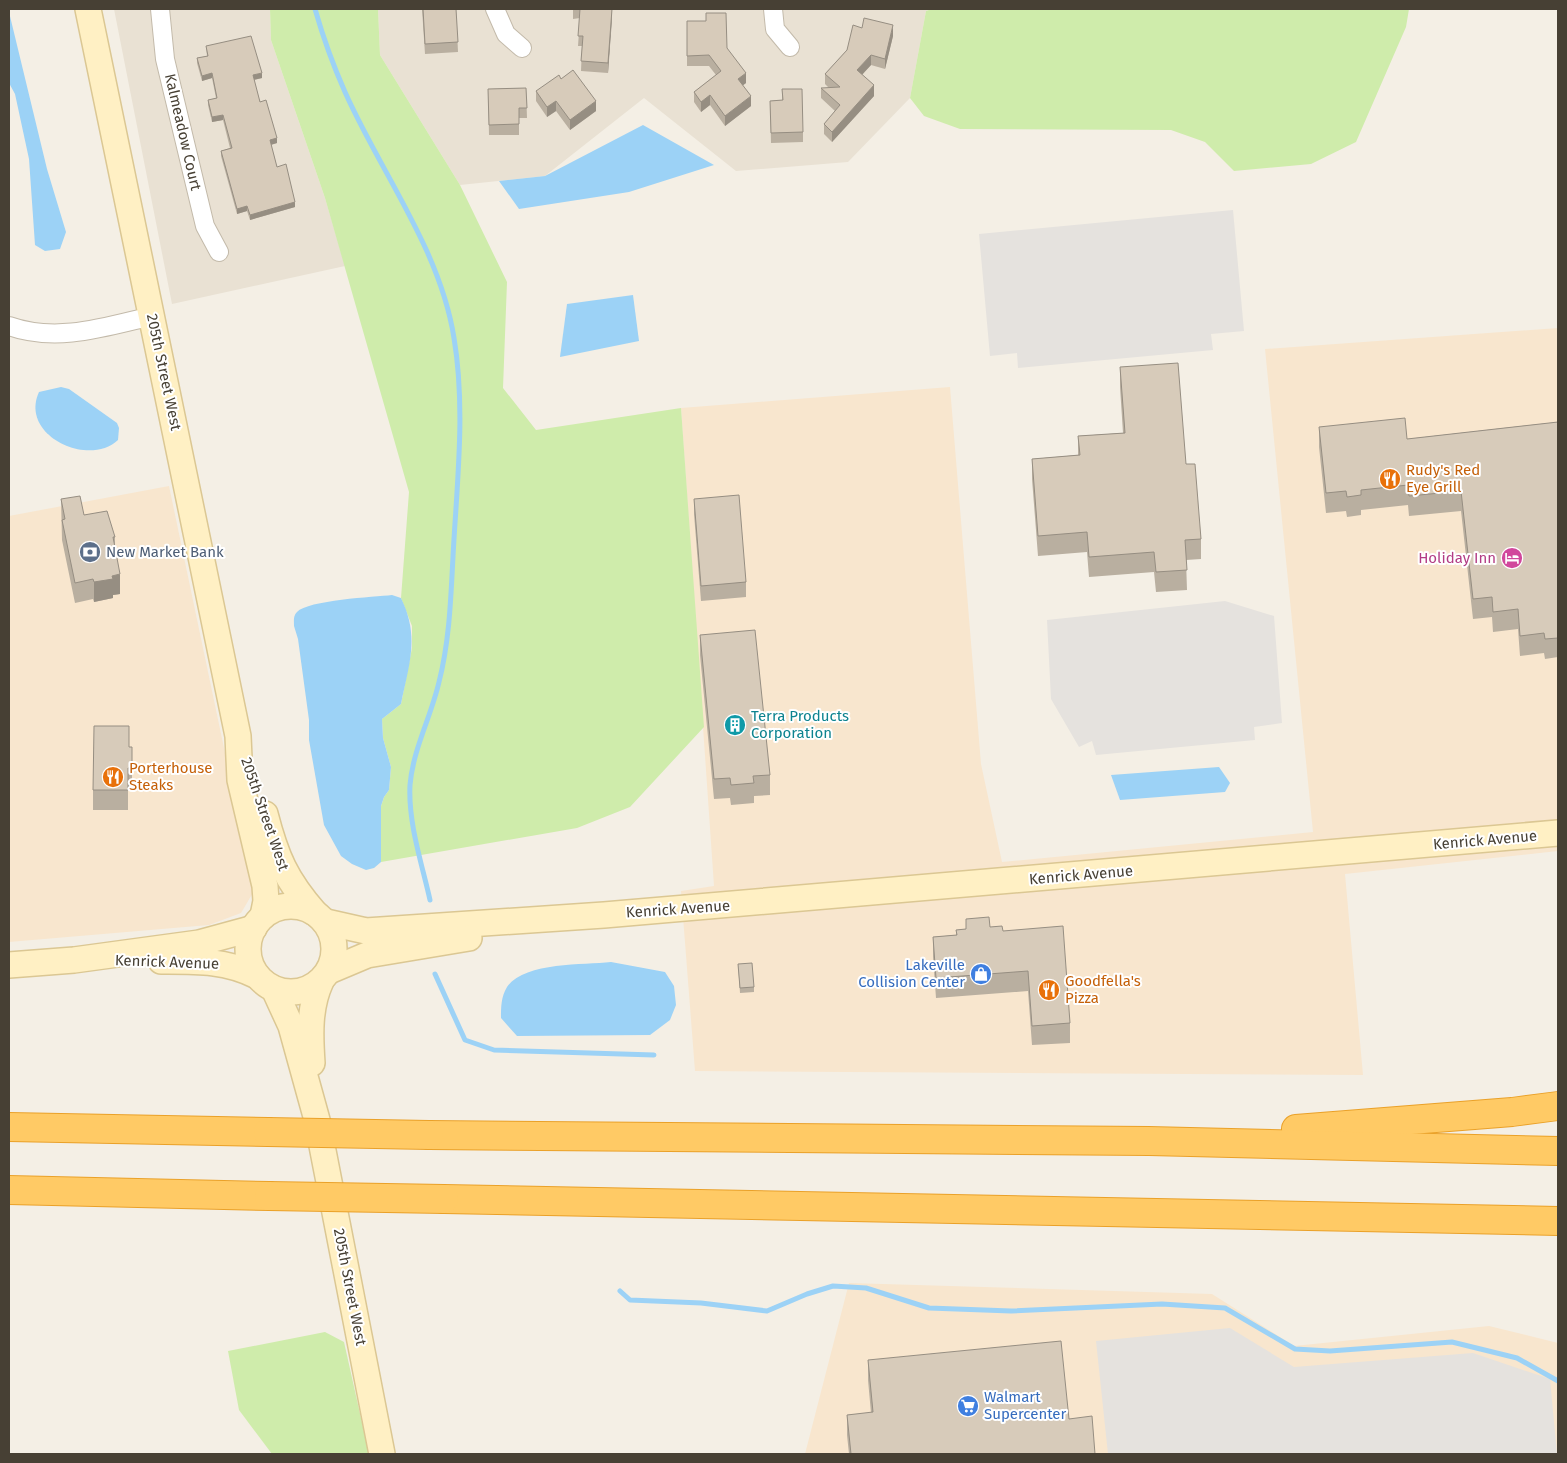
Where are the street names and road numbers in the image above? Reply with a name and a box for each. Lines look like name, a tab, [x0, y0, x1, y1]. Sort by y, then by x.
street label: Kalmeadow Court	[161, 72, 205, 193]
street label: 205th Street West	[143, 312, 185, 433]
street label: 205th Street West	[237, 755, 293, 874]
street label: Kenrick Avenue	[1432, 826, 1538, 854]
street label: Kenrick Avenue	[1028, 861, 1134, 889]
street label: Kenrick Avenue	[625, 896, 731, 922]
street label: Kenrick Avenue	[115, 951, 219, 973]
street label: 205th Street West	[330, 1227, 370, 1348]

